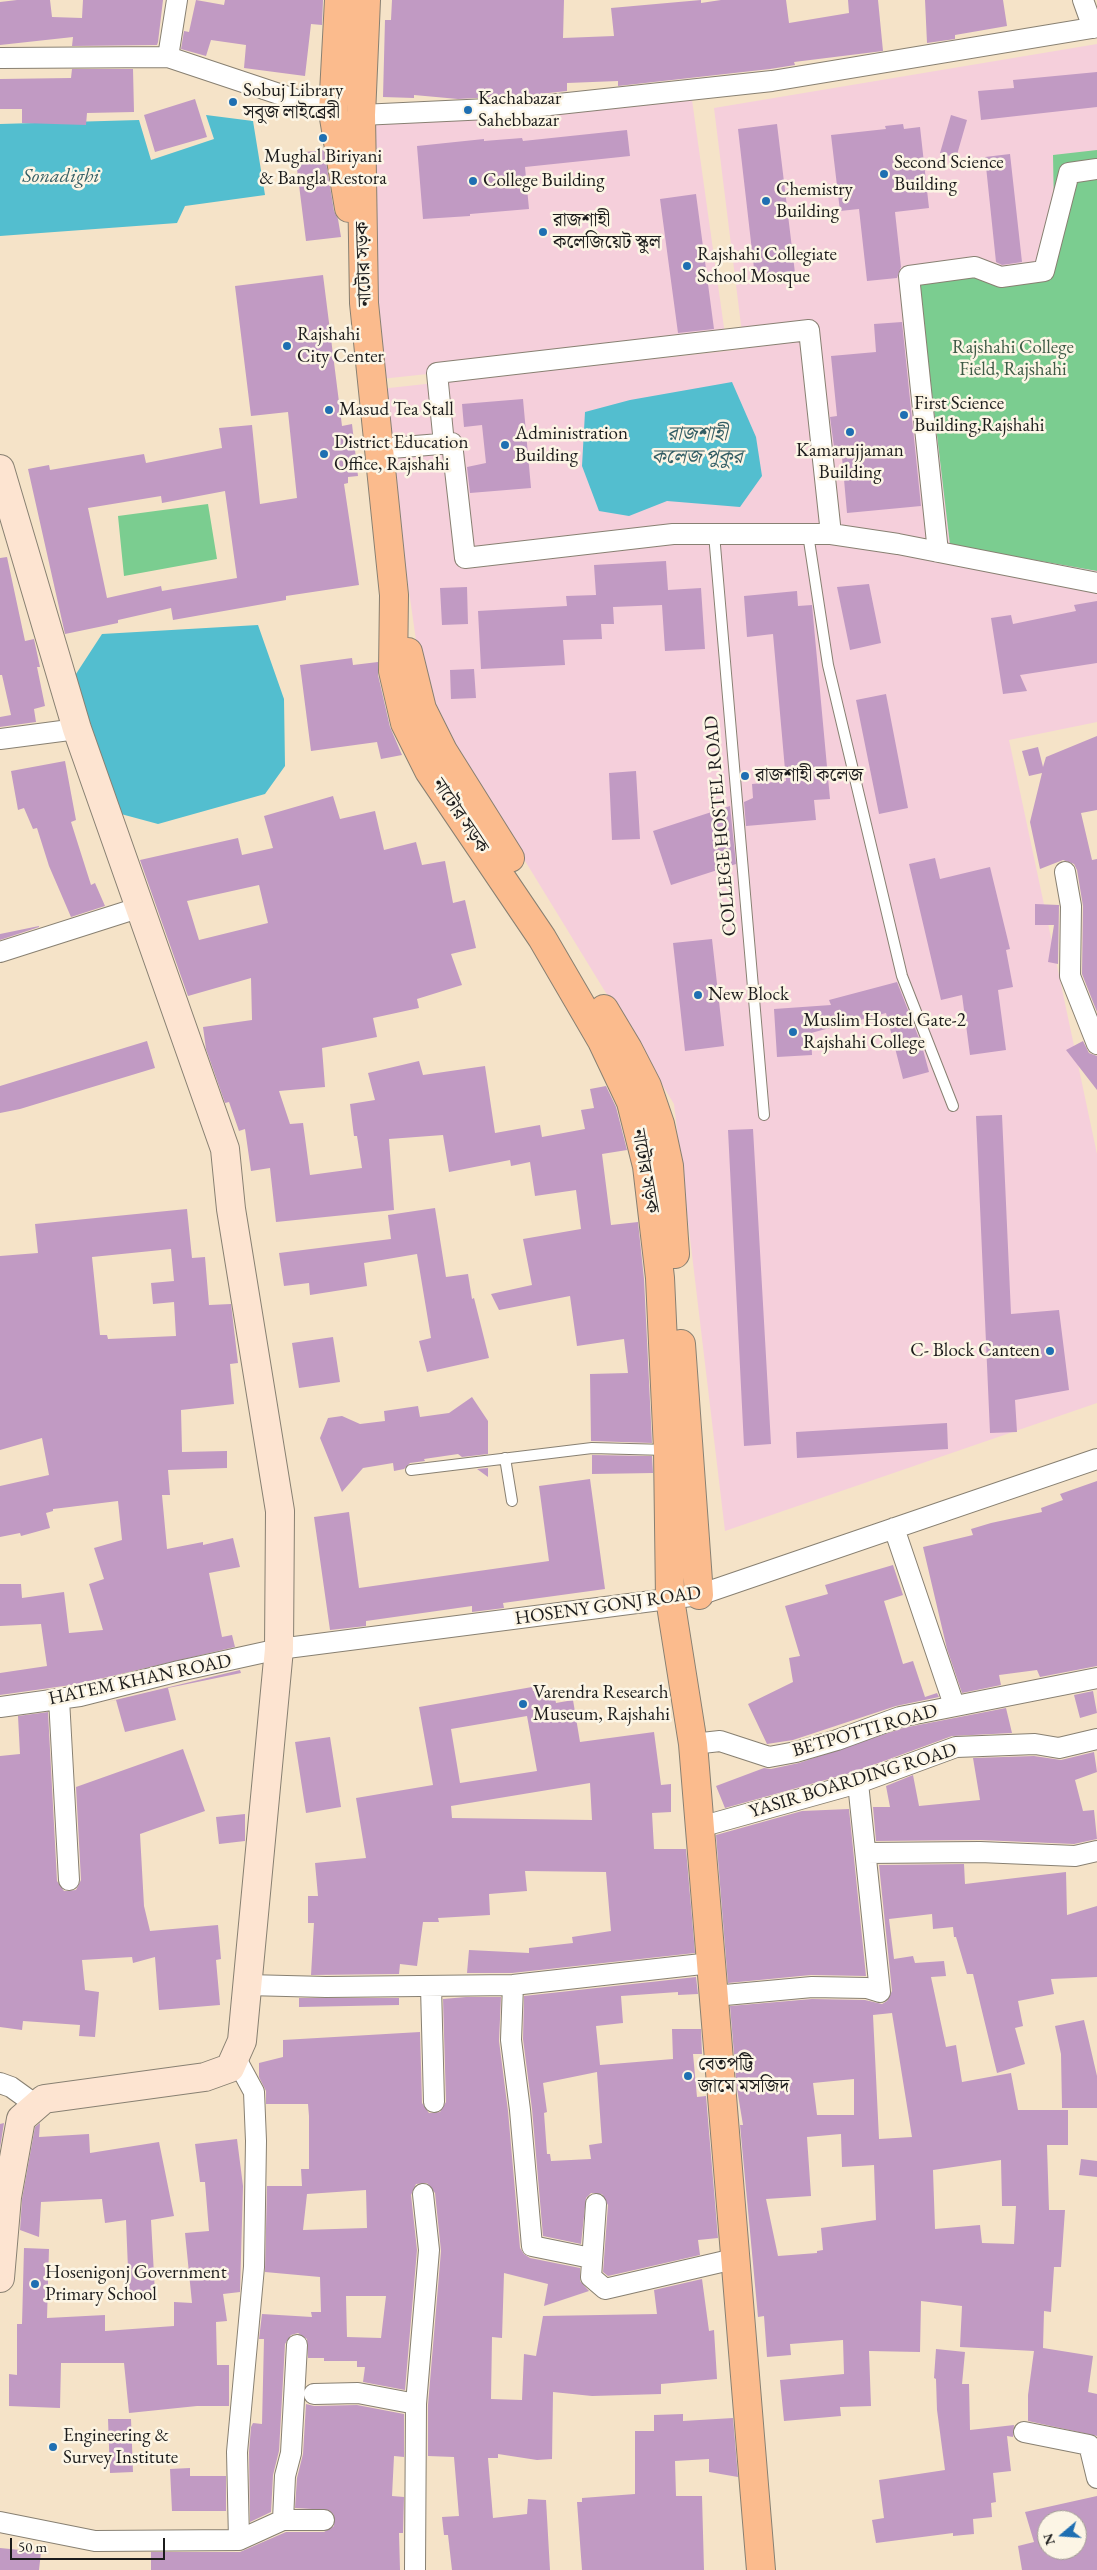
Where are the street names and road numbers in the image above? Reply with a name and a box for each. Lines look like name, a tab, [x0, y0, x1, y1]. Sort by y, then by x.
street label: নাটোর সড়ক	[351, 221, 377, 307]
street label: COLLEGE HOSTEL ROAD	[700, 715, 742, 937]
street label: নাটোর সড়ক	[427, 774, 493, 858]
street label: নাটোর সড়ক	[626, 1127, 664, 1215]
street label: HOSENY GONJ ROAD	[513, 1582, 703, 1630]
street label: HATEM KHAN ROAD	[46, 1649, 234, 1711]
street label: BETPOTTI ROAD	[790, 1699, 940, 1763]
street label: YASIR BOARDING ROAD	[746, 1739, 960, 1823]

